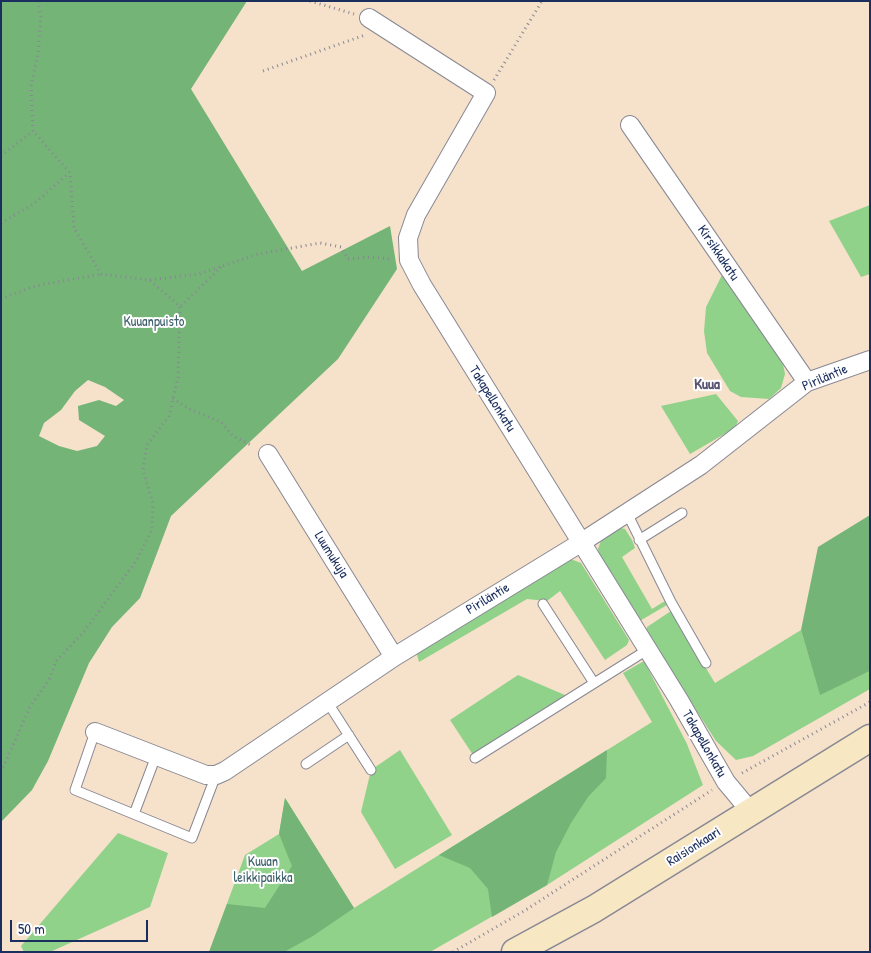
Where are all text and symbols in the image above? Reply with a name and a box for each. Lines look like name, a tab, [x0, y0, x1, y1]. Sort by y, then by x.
street label: Kirsikkakatu	[693, 222, 743, 284]
park label: Kuuanpuisto	[124, 314, 184, 330]
street label: Piriläntie	[800, 361, 850, 395]
street label: Takapellonkatu	[465, 363, 519, 435]
district label: Kuua	[694, 376, 720, 394]
street label: Luumukuja	[310, 529, 352, 581]
street label: Piriläntie	[463, 580, 513, 618]
street label: Takapellonkatu	[678, 707, 730, 781]
street label: Raisionkaari	[664, 824, 724, 870]
park label: Kuuan leikkipaikka	[234, 854, 292, 886]
scale bar	[12, 910, 150, 942]
text: 50 m	[18, 918, 45, 939]

